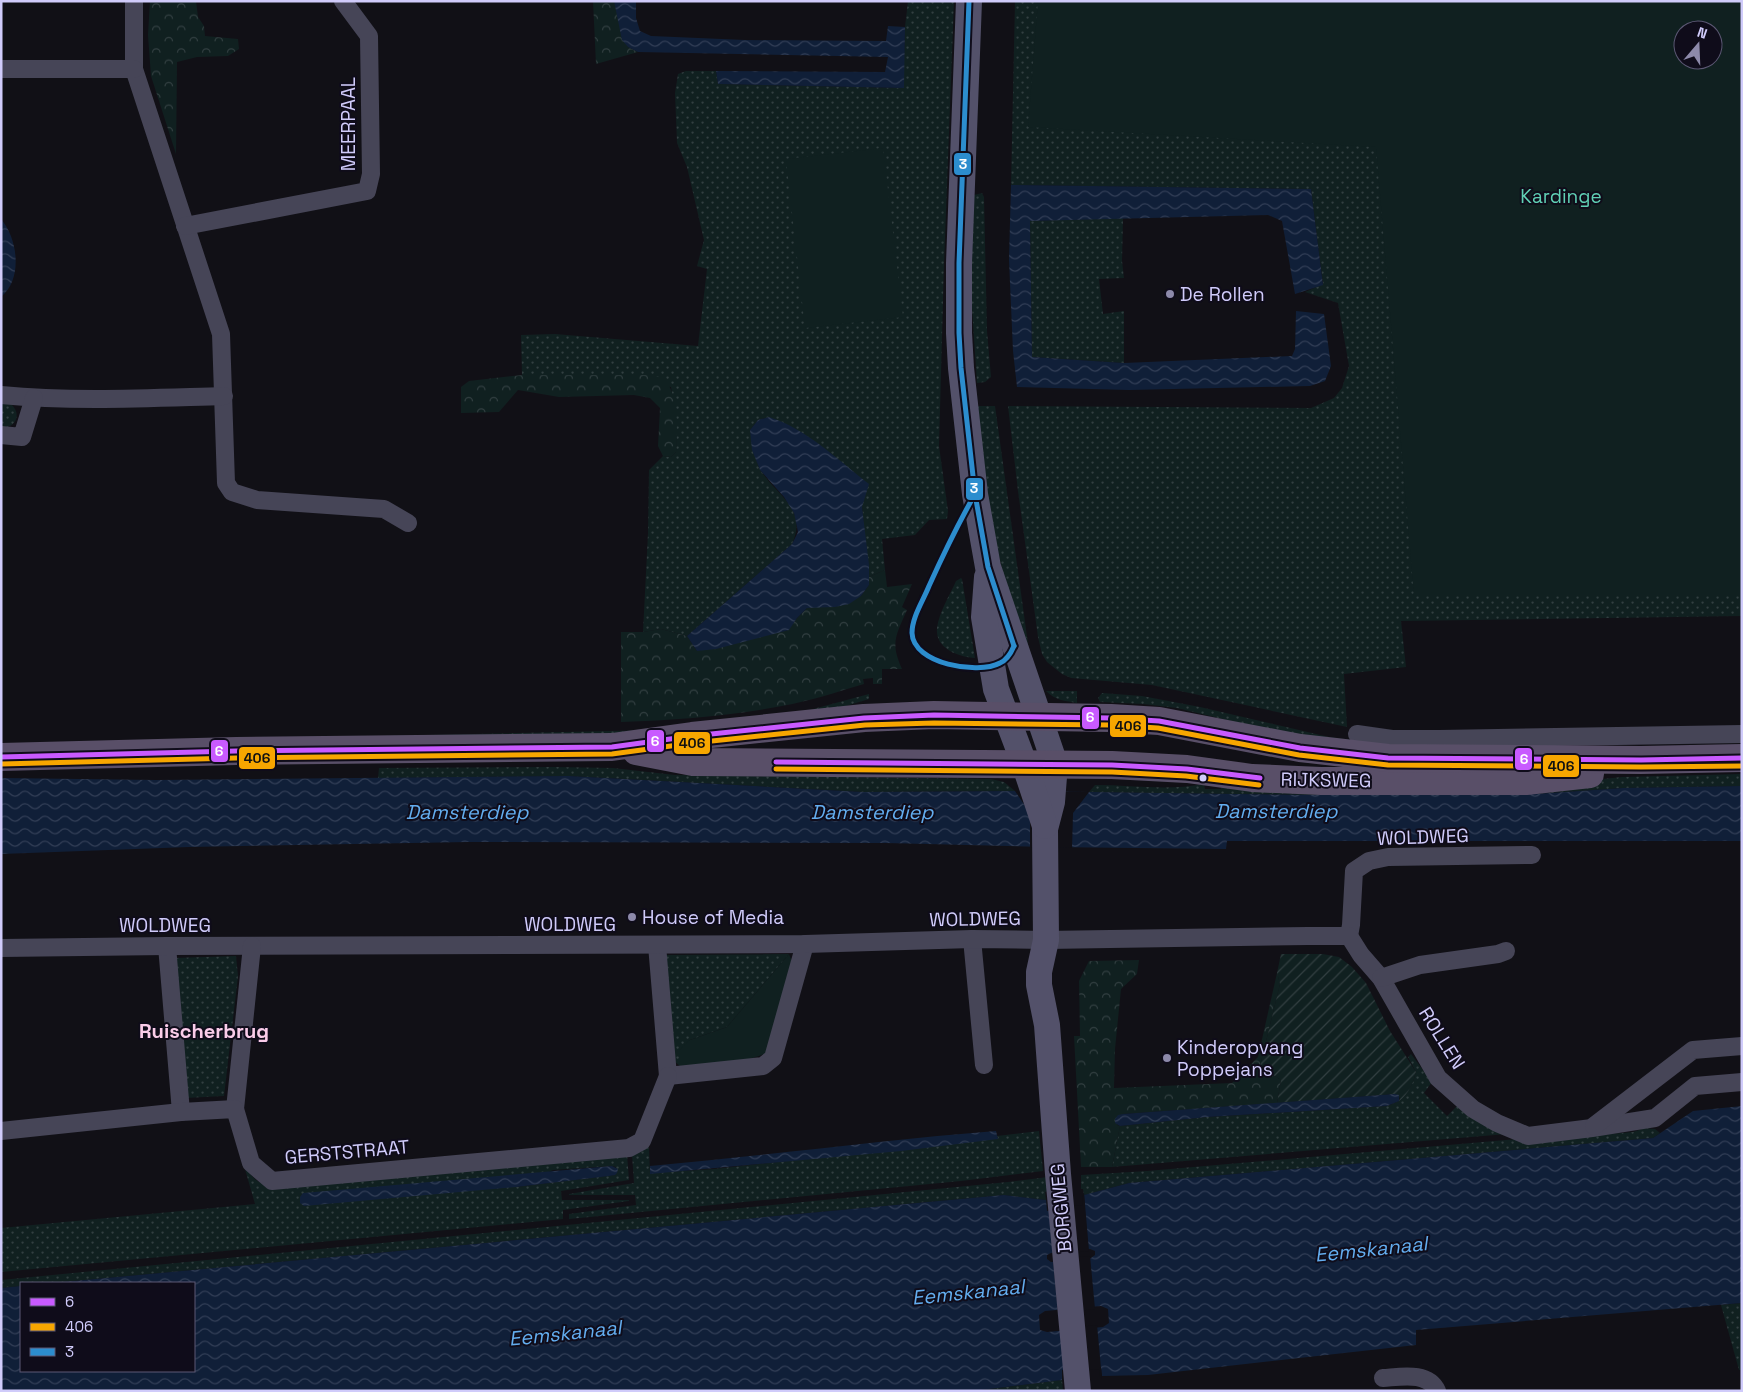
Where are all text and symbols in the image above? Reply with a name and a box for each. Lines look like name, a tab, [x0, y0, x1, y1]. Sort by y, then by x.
north arrow	[1673, 20, 1723, 70]
text: N	[1695, 23, 1710, 43]
street label: MEERPAAL	[336, 77, 361, 171]
line badge: 3	[953, 152, 972, 176]
text: 3	[959, 155, 967, 173]
park label: Kardinge	[1520, 184, 1602, 209]
place label: De Rollen	[1180, 282, 1265, 307]
marker: De Rollen	[1164, 288, 1176, 300]
line badge: 3	[965, 477, 984, 501]
text: 3	[970, 479, 978, 497]
line badge: 6	[1081, 706, 1100, 730]
text: 6	[1086, 708, 1095, 726]
line badge: 406	[1109, 714, 1147, 738]
text: 406	[1115, 717, 1142, 735]
line badge: 6	[646, 729, 665, 753]
line badge: 406	[673, 731, 711, 755]
text: 6	[651, 732, 660, 750]
text: 406	[679, 734, 706, 752]
line badge: 6	[210, 739, 229, 763]
text: 6	[215, 742, 224, 760]
line badge: 406	[238, 746, 276, 770]
line badge: 6	[1514, 747, 1533, 771]
text: 406	[244, 749, 271, 767]
text: 6	[1520, 750, 1529, 768]
line badge: 406	[1542, 754, 1580, 778]
text: 406	[1548, 757, 1575, 775]
street label: RIJKSWEG	[1280, 767, 1372, 793]
unlabelled marker	[1198, 773, 1208, 783]
water label: Damsterdiep	[1215, 798, 1338, 824]
water label: Damsterdiep	[406, 799, 529, 825]
water label: Damsterdiep	[811, 799, 934, 825]
street label: WOLDWEG	[1377, 823, 1469, 851]
place label: House of Media	[642, 905, 784, 930]
street label: WOLDWEG	[929, 906, 1021, 932]
marker: House of Media	[626, 911, 638, 923]
street label: WOLDWEG	[524, 912, 616, 937]
street label: WOLDWEG	[119, 913, 211, 938]
street label: ROLLEN	[1413, 1002, 1471, 1074]
district label: Ruischerbrug	[139, 1018, 269, 1044]
place label: Kinderopvang Poppejans	[1177, 1035, 1304, 1082]
marker: Kinderopvang Poppejans	[1161, 1052, 1173, 1064]
street label: GERSTSTRAAT	[284, 1134, 410, 1170]
street label: BORGWEG	[1045, 1162, 1077, 1254]
water label: Eemskanaal	[1313, 1230, 1431, 1268]
water label: Eemskanaal	[910, 1273, 1028, 1311]
legend	[20, 1282, 195, 1372]
text: 6	[65, 1292, 74, 1311]
water label: Eemskanaal	[507, 1314, 625, 1352]
text: 406	[65, 1317, 93, 1336]
text: 3	[65, 1342, 74, 1361]

